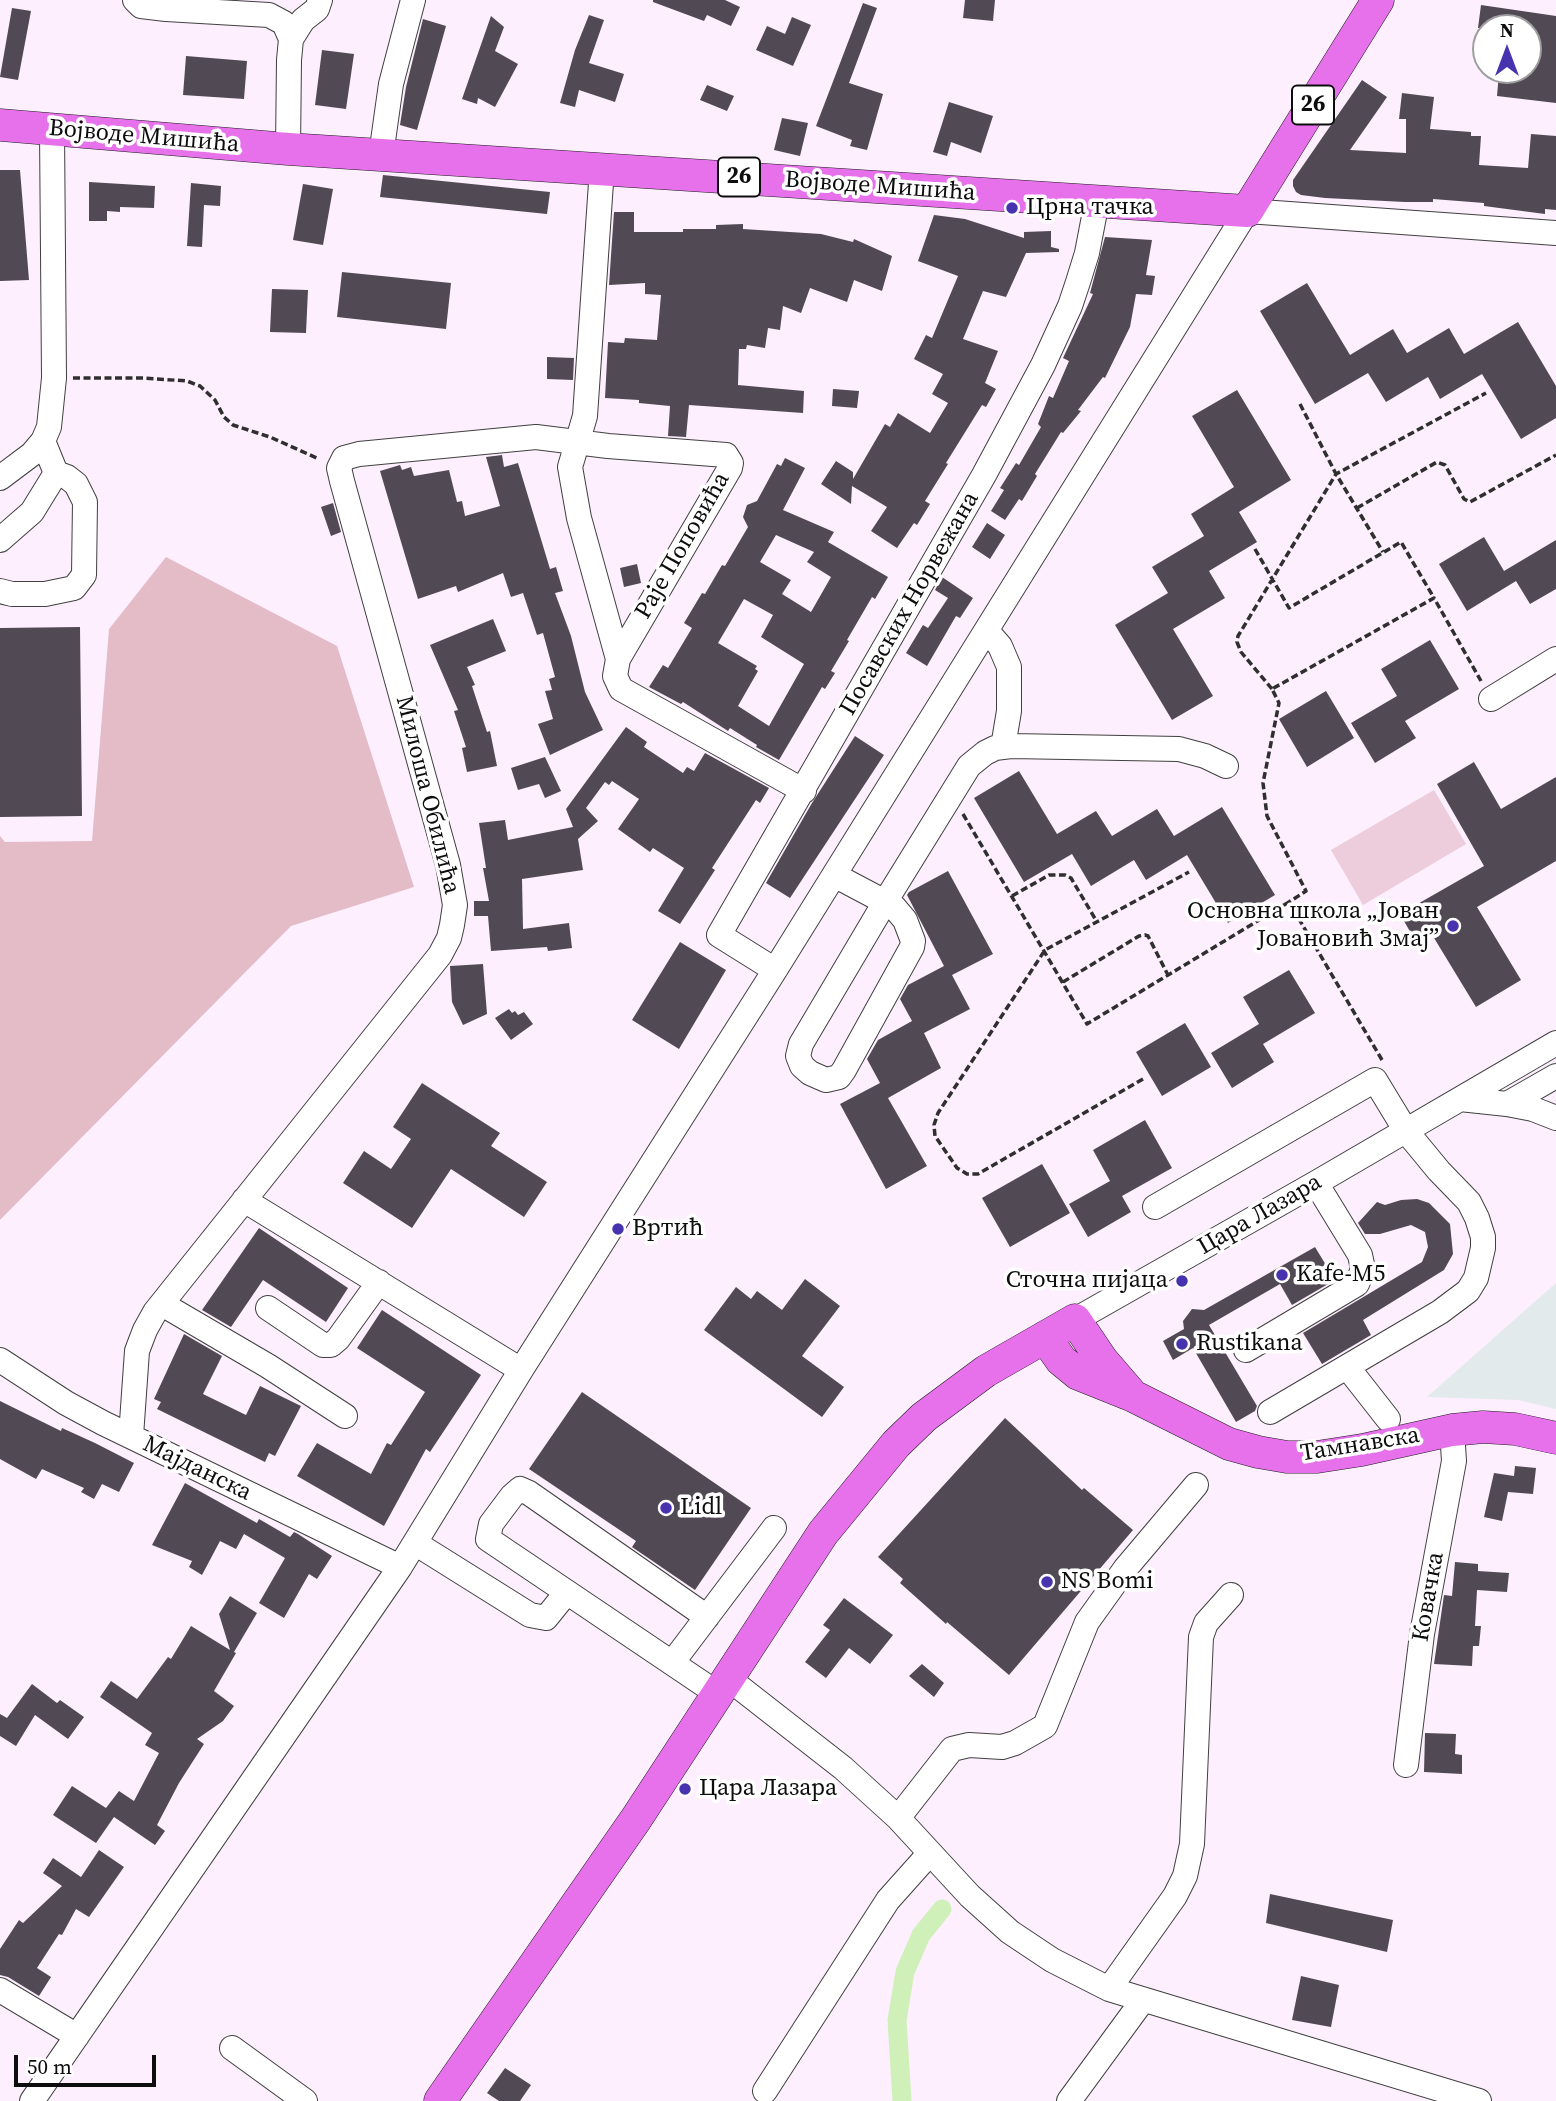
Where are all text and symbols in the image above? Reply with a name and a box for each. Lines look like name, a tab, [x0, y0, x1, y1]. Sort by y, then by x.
north arrow	[1472, 14, 1542, 84]
text: N	[1500, 17, 1514, 43]
road number: 26	[1292, 86, 1334, 124]
street label: Војводе Мишића	[47, 114, 241, 160]
road number: 26	[718, 158, 760, 196]
street label: Војводе Мишића	[784, 166, 976, 208]
place label: Црна тачка	[1026, 194, 1154, 222]
marker: Црна тачка	[1004, 200, 1020, 216]
street label: Раје Поповића	[629, 468, 737, 624]
street label: Посавских Норвежана	[834, 487, 986, 721]
street label: Милоша Обилића	[388, 693, 466, 897]
place label: Основна школа „Јован Јовановић Змај”	[1187, 898, 1439, 954]
marker: Основна школа „Јован Јовановић Змај”	[1445, 918, 1461, 934]
street label: Цара Лазара	[1193, 1168, 1327, 1262]
place label: Вртић	[632, 1215, 703, 1243]
marker: Вртић	[610, 1221, 626, 1237]
place label: Kafe-M5	[1296, 1261, 1385, 1289]
place label: Сточна пијаца	[1006, 1267, 1168, 1295]
marker: Kafe-M5	[1274, 1267, 1290, 1283]
marker: Сточна пијаца	[1174, 1273, 1190, 1289]
place label: Rustikana	[1196, 1330, 1303, 1358]
marker: Rustikana	[1174, 1336, 1190, 1352]
street label: Тамнавска	[1298, 1421, 1422, 1469]
street label: Мајданска	[138, 1430, 256, 1508]
place label: Lidl	[680, 1494, 722, 1522]
marker: Lidl	[658, 1500, 674, 1516]
street label: Ковачка	[1407, 1550, 1451, 1644]
place label: NS Bomi	[1061, 1568, 1153, 1596]
marker: NS Bomi	[1039, 1574, 1055, 1590]
place label: Цара Лазара	[699, 1775, 837, 1803]
marker: Цара Лазара	[677, 1781, 693, 1797]
scale bar	[18, 2042, 159, 2086]
text: 50 m	[27, 2052, 72, 2081]

